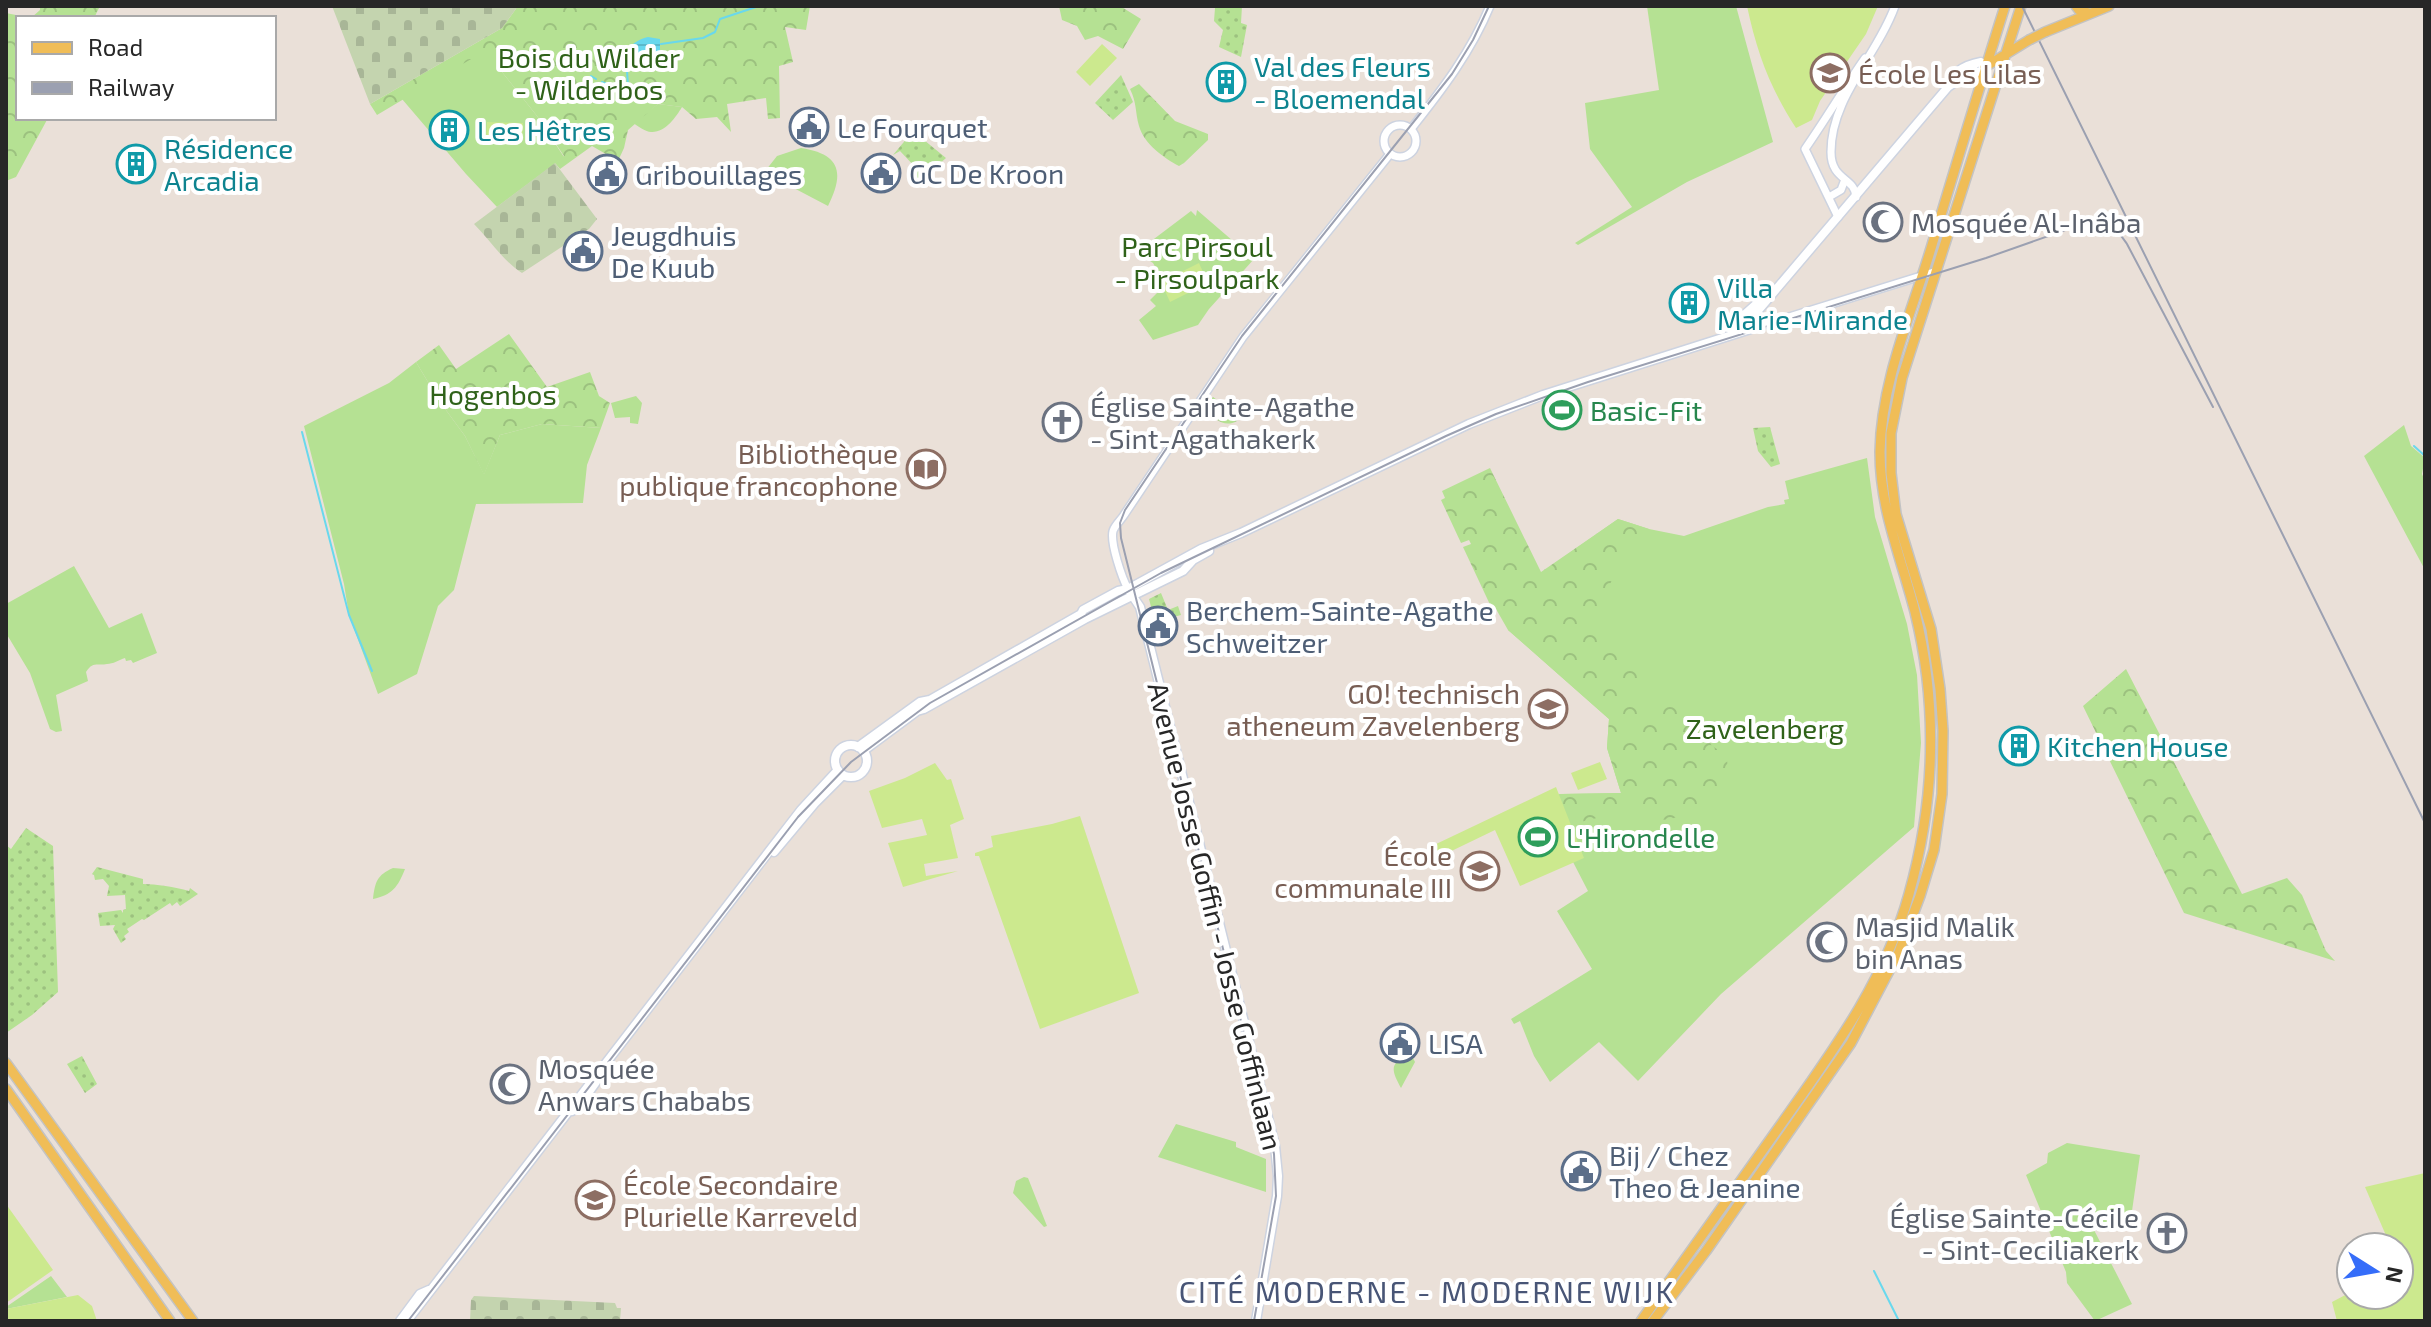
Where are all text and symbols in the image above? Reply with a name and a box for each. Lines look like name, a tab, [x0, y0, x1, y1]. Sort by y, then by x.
legend	[16, 16, 276, 120]
text: Road	[88, 32, 143, 61]
park label: Bois du Wilder - Wilderbos	[498, 40, 680, 106]
place label: Val des Fleurs - Bloemendal	[1254, 49, 1431, 115]
school or university icon: École Les Lilas	[1809, 52, 1851, 94]
place label: École Les Lilas	[1858, 56, 2042, 90]
building icon: Val des Fleurs - Bloemendal	[1205, 61, 1247, 103]
text: Railway	[88, 72, 175, 101]
public building icon: Le Fourquet	[788, 106, 830, 148]
building icon: Les Hêtres	[428, 109, 470, 151]
place label: Le Fourquet	[837, 110, 988, 144]
place label: Les Hêtres	[477, 113, 611, 147]
place label: Résidence Arcadia	[164, 131, 293, 197]
building icon: Résidence Arcadia	[115, 143, 157, 185]
public building icon: GC De Kroon	[860, 152, 902, 194]
public building icon: Gribouillages	[586, 153, 628, 195]
place label: GC De Kroon	[909, 156, 1064, 190]
place label: Gribouillages	[635, 157, 802, 191]
mosque icon: Mosquée Al-Inâba	[1862, 201, 1904, 243]
place label: Mosquée Al-Inâba	[1911, 205, 2141, 239]
place label: Jeugdhuis De Kuub	[611, 218, 736, 284]
park label: Parc Pirsoul - Pirsoulpark	[1114, 229, 1280, 295]
public building icon: Jeugdhuis De Kuub	[562, 230, 604, 272]
place label: Villa Marie-Mirande	[1717, 270, 1908, 336]
building icon: Villa Marie-Mirande	[1668, 282, 1710, 324]
park label: Hogenbos	[429, 377, 557, 411]
place label: Église Sainte-Agathe - Sint-Agathakerk	[1090, 389, 1355, 455]
sports icon: Basic-Fit	[1541, 389, 1583, 431]
place label: Basic-Fit	[1590, 393, 1702, 427]
church icon: Église Sainte-Agathe - Sint-Agathakerk	[1041, 401, 1083, 443]
place label: Bibliothèque publique francophone	[619, 436, 898, 502]
library icon: Bibliothèque publique francophone	[905, 448, 947, 490]
place label: Berchem-Sainte-Agathe Schweitzer	[1186, 593, 1494, 659]
public building icon: Berchem-Sainte-Agathe Schweitzer	[1137, 605, 1179, 647]
place label: GO! technisch atheneum Zavelenberg	[1226, 676, 1520, 742]
street label: Avenue Josse Goffin - Josse Goffinlaan	[1141, 678, 1291, 1154]
school or university icon: GO! technisch atheneum Zavelenberg	[1527, 688, 1569, 730]
park label: Zavelenberg	[1686, 711, 1845, 745]
building icon: Kitchen House	[1998, 725, 2040, 767]
place label: Kitchen House	[2047, 729, 2229, 763]
sports icon: L'Hirondelle	[1517, 816, 1559, 858]
place label: L'Hirondelle	[1566, 820, 1715, 854]
place label: École communale III	[1274, 838, 1452, 904]
school or university icon: École communale III	[1459, 850, 1501, 892]
place label: Masjid Malik bin Anas	[1855, 909, 2015, 975]
mosque icon: Masjid Malik bin Anas	[1806, 921, 1848, 963]
public building icon: LISA	[1379, 1022, 1421, 1064]
place label: LISA	[1428, 1026, 1483, 1060]
place label: Mosquée Anwars Chababs	[538, 1051, 751, 1117]
mosque icon: Mosquée Anwars Chababs	[489, 1063, 531, 1105]
place label: Bij / Chez Theo & Jeanine	[1609, 1138, 1800, 1204]
public building icon: Bij / Chez Theo & Jeanine	[1560, 1150, 1602, 1192]
place label: École Secondaire Plurielle Karreveld	[623, 1167, 858, 1233]
school or university icon: École Secondaire Plurielle Karreveld	[574, 1179, 616, 1221]
place label: Église Sainte-Cécile - Sint-Ceciliakerk	[1889, 1200, 2139, 1266]
church icon: Église Sainte-Cécile - Sint-Ceciliakerk	[2146, 1212, 2188, 1254]
north arrow	[2335, 1231, 2415, 1311]
text: N	[2381, 1265, 2410, 1285]
district label: CITÉ MODERNE - MODERNE WIJK	[1179, 1273, 1675, 1309]

